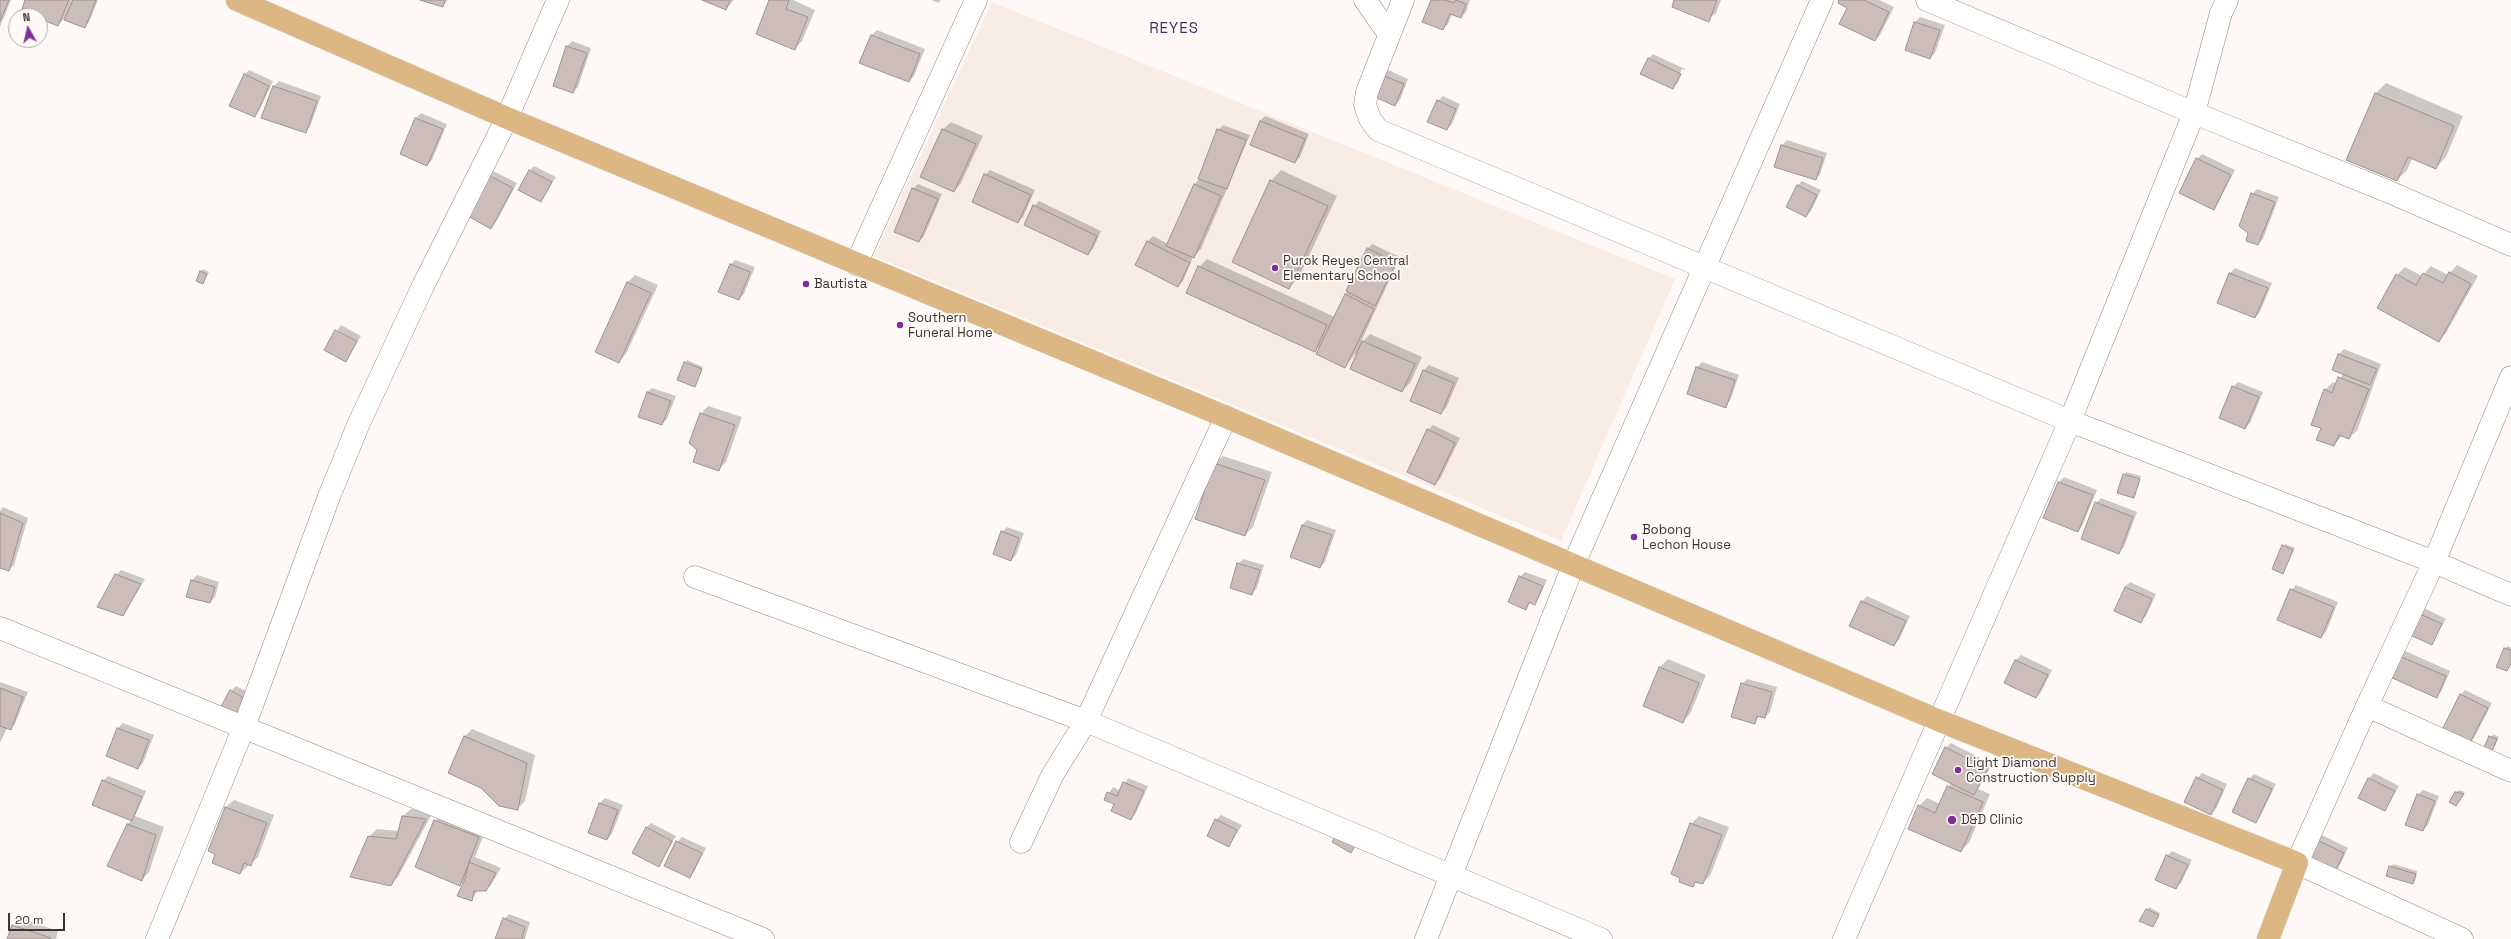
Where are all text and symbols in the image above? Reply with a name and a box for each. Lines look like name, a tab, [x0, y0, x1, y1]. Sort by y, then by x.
north arrow	[8, 8, 48, 48]
text: N	[22, 10, 31, 25]
district label: REYES	[1149, 20, 1199, 38]
place label: Purok Reyes Central Elementary School	[1283, 253, 1409, 284]
marker: Purok Reyes Central Elementary School	[1270, 263, 1280, 273]
place label: Bautista	[814, 276, 867, 292]
marker: Bautista	[801, 279, 811, 289]
place label: Southern Funeral Home	[908, 310, 993, 341]
marker: Southern Funeral Home	[895, 320, 905, 330]
place label: Bobong Lechon House	[1642, 522, 1731, 553]
marker: Bobong Lechon House	[1629, 532, 1639, 542]
place label: Light Diamond Construction Supply	[1966, 755, 2096, 786]
marker: Light Diamond Construction Supply	[1953, 765, 1963, 775]
place label: D&D Clinic	[1961, 812, 2023, 828]
marker: D&D Clinic	[1946, 814, 1958, 826]
scale bar	[10, 905, 67, 931]
text: 20 m	[15, 912, 43, 928]

